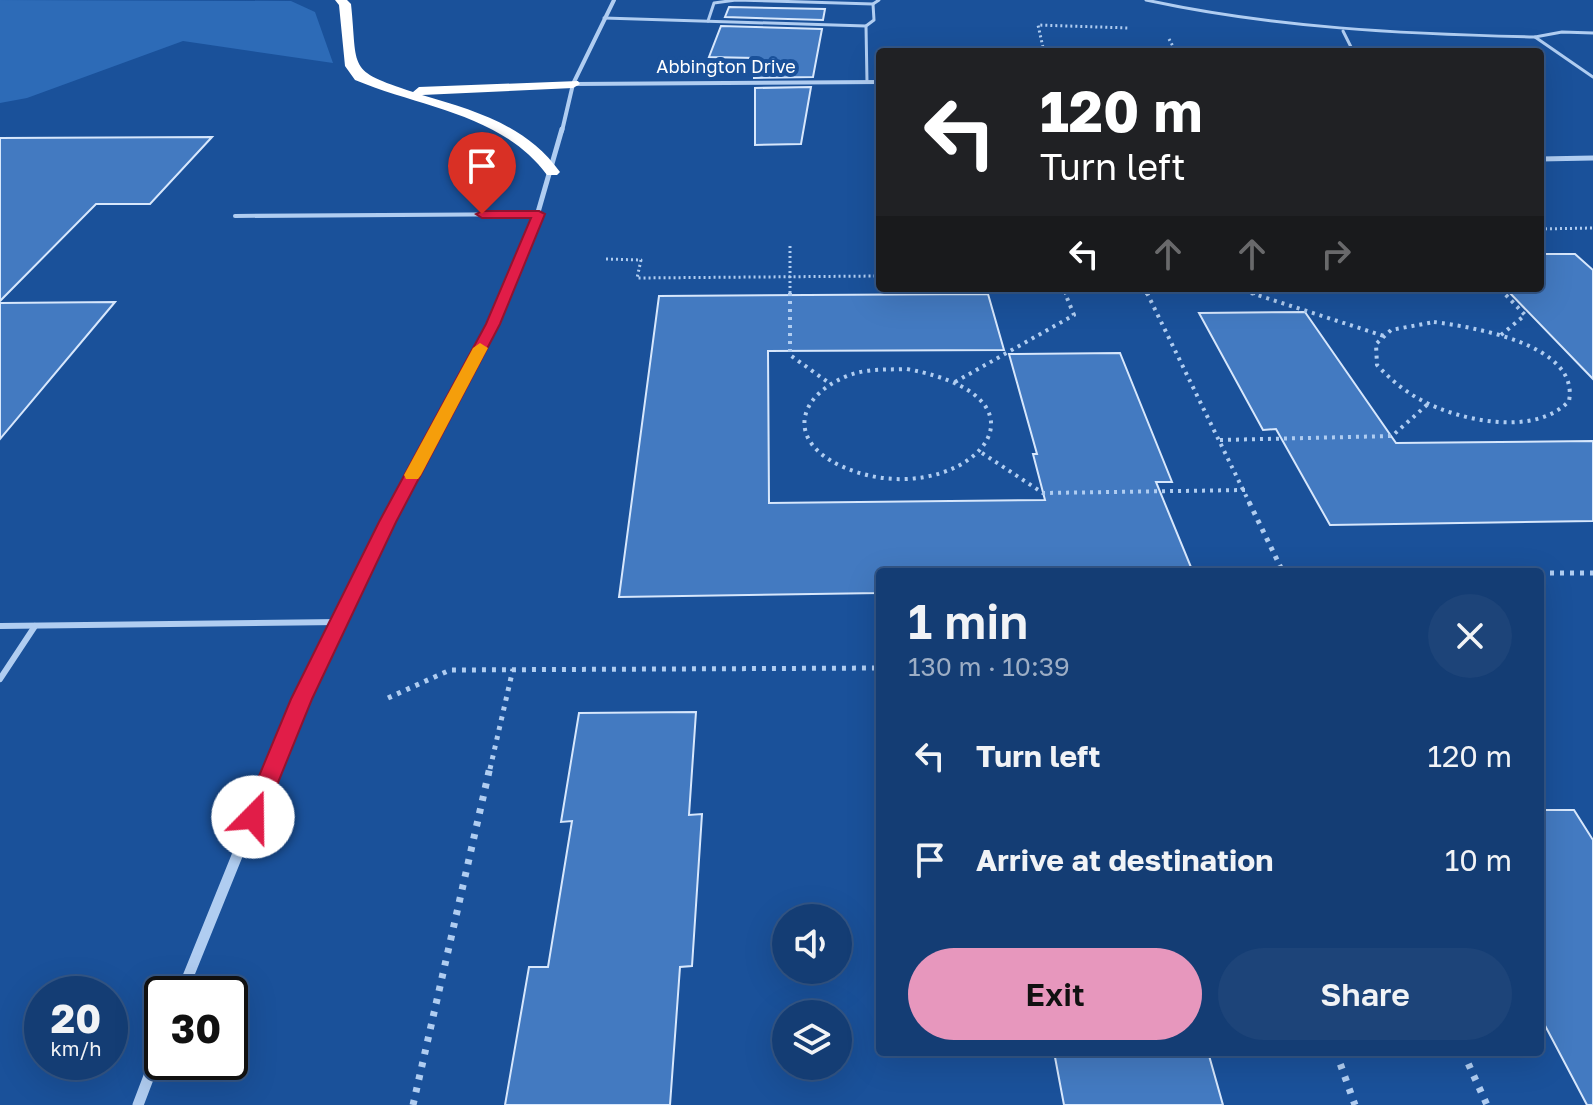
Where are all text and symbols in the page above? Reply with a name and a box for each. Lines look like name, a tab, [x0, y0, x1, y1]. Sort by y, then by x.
street label: Abbington Drive	[656, 55, 796, 77]
text: 120 m	[1040, 77, 1202, 144]
icon: left	[908, 80, 1012, 184]
pin	[448, 132, 516, 214]
icon: arrive	[460, 144, 504, 188]
text: Turn left	[1040, 145, 1186, 188]
icon: left	[1062, 232, 1106, 276]
icon: ahead	[1146, 232, 1190, 276]
icon: ahead	[1230, 232, 1274, 276]
icon: right	[1314, 232, 1358, 276]
text: 1 min	[908, 592, 1028, 650]
button: close	[1428, 594, 1512, 678]
text: 130 m · 10:39	[908, 651, 1070, 682]
icon: left	[908, 734, 952, 778]
text: Turn left	[976, 738, 1101, 774]
text: 120 m	[1427, 738, 1512, 774]
position arrow	[211, 775, 295, 859]
icon: arrive	[908, 838, 952, 882]
text: Arrive at destination	[976, 842, 1273, 878]
text: 10 m	[1445, 842, 1512, 878]
map controls	[772, 904, 852, 1080]
button: sound	[772, 904, 852, 984]
button: Exit	[908, 948, 1202, 1040]
button: Share	[1218, 948, 1512, 1040]
speed limit sign: 30	[144, 976, 248, 1080]
text: 20	[51, 994, 101, 1042]
button: layers	[772, 1000, 852, 1080]
text: km/h	[51, 1036, 101, 1060]

